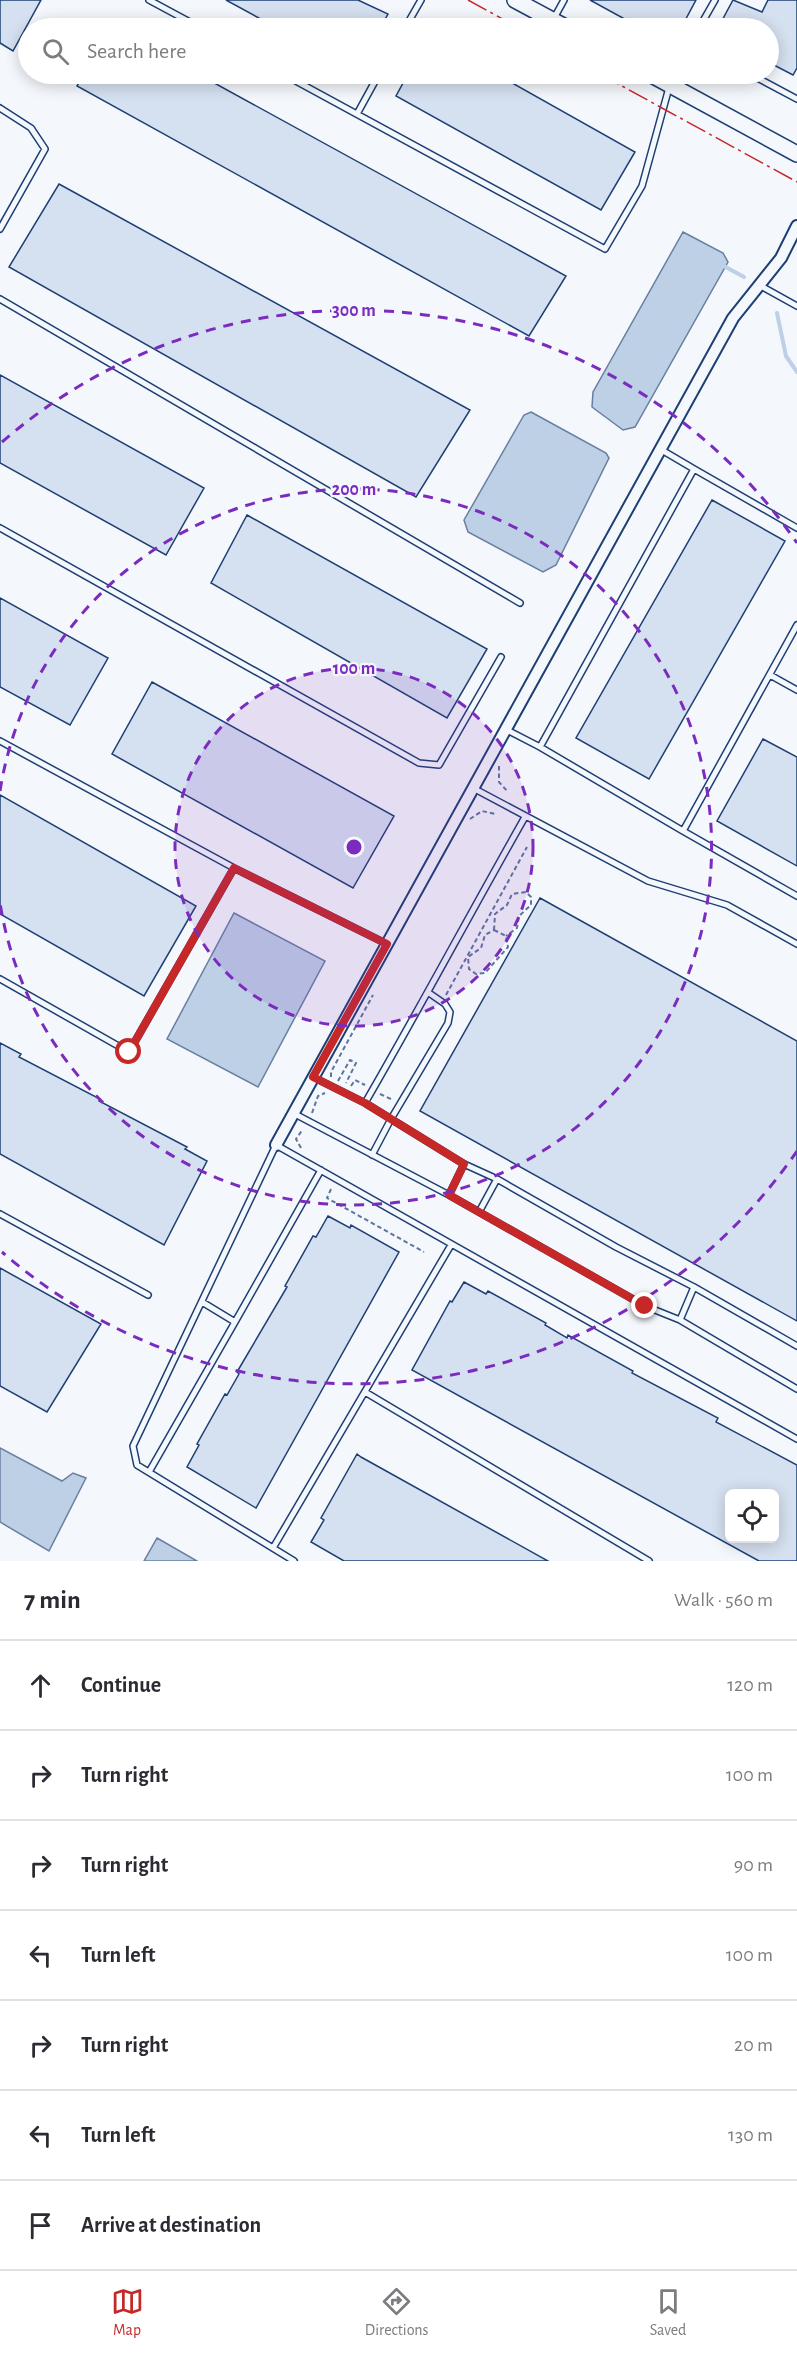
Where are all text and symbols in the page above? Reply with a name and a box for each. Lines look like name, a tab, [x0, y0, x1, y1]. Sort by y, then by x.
search box	[18, 18, 779, 84]
icon: search	[39, 35, 72, 68]
text: Search here	[87, 40, 186, 62]
text: 300 m	[332, 302, 376, 320]
text: 200 m	[332, 481, 376, 499]
text: 100 m	[333, 660, 375, 678]
centre of rings	[344, 837, 364, 857]
route start	[115, 1038, 141, 1064]
route end	[631, 1292, 657, 1318]
map controls	[725, 1489, 779, 1543]
button: locate	[725, 1489, 779, 1543]
text: 7 min	[24, 1587, 81, 1613]
text: Walk · 560 m	[674, 1590, 773, 1610]
icon: ahead	[24, 1669, 57, 1702]
text: Continue	[81, 1674, 161, 1696]
text: 120 m	[727, 1675, 773, 1695]
icon: right	[24, 1759, 57, 1792]
text: Turn right	[81, 1764, 168, 1786]
text: 100 m	[726, 1765, 773, 1785]
icon: right	[24, 1849, 57, 1882]
text: Turn right	[81, 1854, 168, 1876]
text: 90 m	[734, 1855, 773, 1875]
icon: left	[24, 1939, 57, 1972]
text: Turn left	[81, 1944, 155, 1966]
text: 100 m	[726, 1945, 773, 1965]
icon: right	[24, 2029, 57, 2062]
text: Turn right	[81, 2034, 168, 2056]
text: 20 m	[734, 2035, 773, 2055]
icon: left	[24, 2119, 57, 2152]
text: Turn left	[81, 2124, 155, 2146]
text: 130 m	[728, 2125, 773, 2145]
icon: arrive	[24, 2209, 57, 2242]
text: Arrive at destination	[81, 2214, 261, 2236]
tab: Map	[111, 2285, 144, 2340]
tab: Directions	[365, 2285, 429, 2340]
tab: Saved	[650, 2285, 686, 2340]

